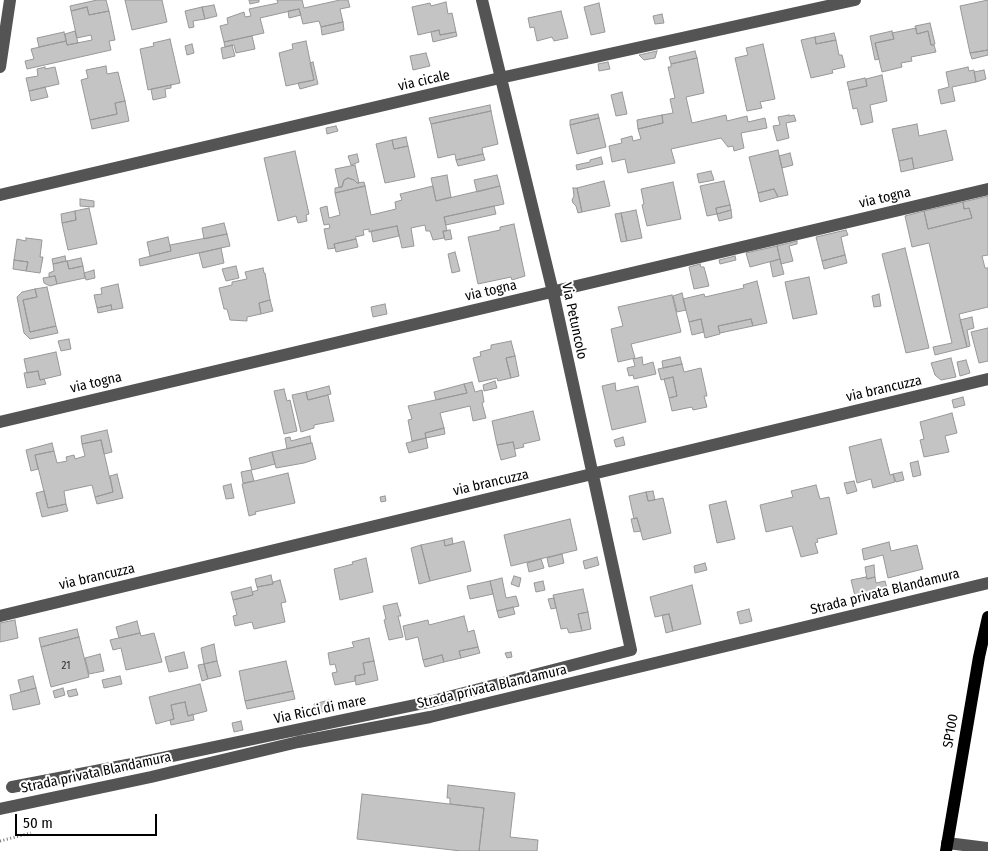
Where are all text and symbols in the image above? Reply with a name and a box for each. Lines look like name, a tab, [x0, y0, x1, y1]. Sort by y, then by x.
street label: via cicale	[397, 67, 451, 95]
street label: via togna	[858, 184, 912, 212]
street label: via togna	[464, 277, 518, 305]
street label: Via Petuncolo	[558, 281, 590, 361]
street label: via togna	[69, 369, 123, 397]
street label: via brancuzza	[845, 372, 923, 406]
street label: via brancuzza	[452, 466, 530, 500]
street label: via brancuzza	[58, 560, 136, 594]
street label: Strada privata Blandamura	[809, 565, 961, 619]
house number: 21	[62, 659, 70, 673]
street label: Strada privata Blandamura	[415, 662, 569, 712]
street label: Via Ricci di mare	[272, 692, 368, 728]
street label: SP100	[940, 713, 962, 749]
street label: Strada privata Blandamura	[19, 749, 173, 797]
scale bar	[18, 804, 160, 836]
text: 50 m	[23, 814, 53, 832]

